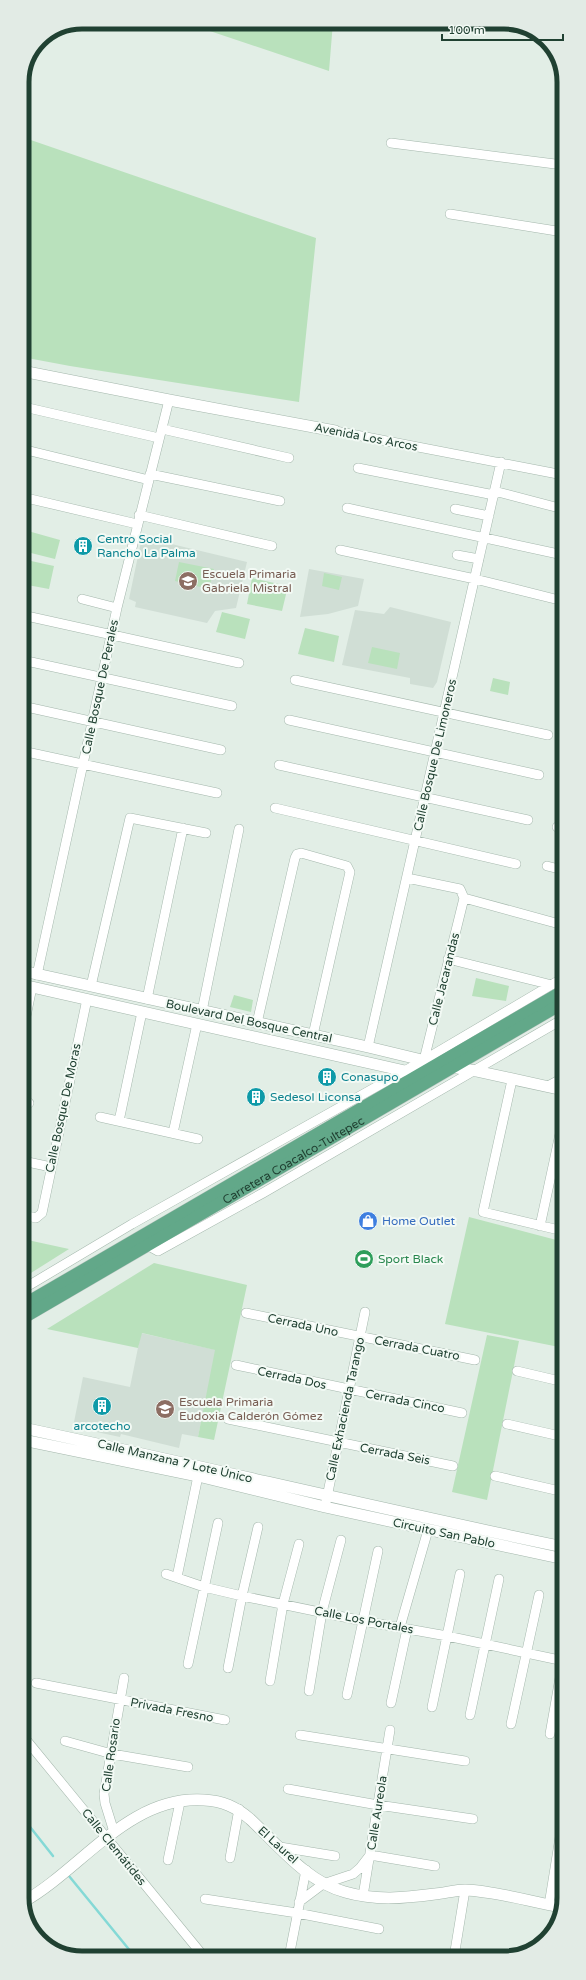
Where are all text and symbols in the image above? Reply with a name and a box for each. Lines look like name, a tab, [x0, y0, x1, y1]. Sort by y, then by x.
scale bar	[442, 16, 563, 42]
text: 100 m	[448, 23, 485, 37]
street label: Avenida Los Arcos	[313, 420, 419, 454]
place label: Centro Social Rancho La Palma	[97, 532, 196, 560]
building icon: Centro Social Rancho La Palma	[72, 535, 94, 557]
place label: Escuela Primaria Gabriela Mistral	[202, 567, 296, 595]
school or university icon: Escuela Primaria Gabriela Mistral	[177, 570, 199, 592]
street label: Calle Bosque De Perales	[79, 618, 121, 756]
street label: Calle Bosque De Limoneros	[411, 677, 459, 832]
street label: Calle Jacarandas	[426, 931, 462, 1027]
street label: Boulevard Del Bosque Central	[165, 997, 333, 1045]
street label: Calle Bosque De Moras	[42, 1042, 84, 1174]
building icon: Conasupo	[316, 1066, 338, 1088]
place label: Conasupo	[341, 1070, 398, 1084]
building icon: Sedesol Liconsa	[245, 1086, 267, 1108]
place label: Sedesol Liconsa	[270, 1090, 361, 1104]
street label: Carretera Coacalco-Tultepec	[220, 1113, 367, 1207]
shop icon: Home Outlet	[357, 1210, 379, 1232]
place label: Home Outlet	[382, 1214, 455, 1228]
sports icon: Sport Black	[353, 1248, 375, 1270]
place label: Sport Black	[378, 1252, 444, 1266]
street label: Cerrada Uno	[266, 1311, 340, 1339]
street label: Cerrada Cuatro	[373, 1333, 461, 1363]
street label: Calle Exhacienda Tarango	[323, 1336, 367, 1482]
street label: Cerrada Dos	[256, 1364, 328, 1392]
street label: Cerrada Cinco	[364, 1386, 446, 1416]
building icon: arcotecho	[91, 1395, 113, 1417]
place label: Escuela Primaria Eudoxia Calderón Gómez	[179, 1395, 323, 1423]
school or university icon: Escuela Primaria Eudoxia Calderón Gómez	[154, 1398, 176, 1420]
place label: arcotecho	[73, 1419, 131, 1433]
street label: Calle Manzana 7 Lote Único	[96, 1436, 254, 1486]
street label: Cerrada Seis	[359, 1440, 432, 1468]
street label: Circuito San Pablo	[392, 1515, 496, 1551]
street label: Calle Los Portales	[313, 1604, 415, 1637]
street label: Privada Fresno	[129, 1695, 215, 1725]
street label: Calle Rosario	[99, 1717, 123, 1793]
street label: Calle Aureola	[364, 1775, 390, 1851]
street label: Calle Clemátides	[79, 1806, 149, 1888]
street label: El Laurel	[255, 1823, 301, 1867]

